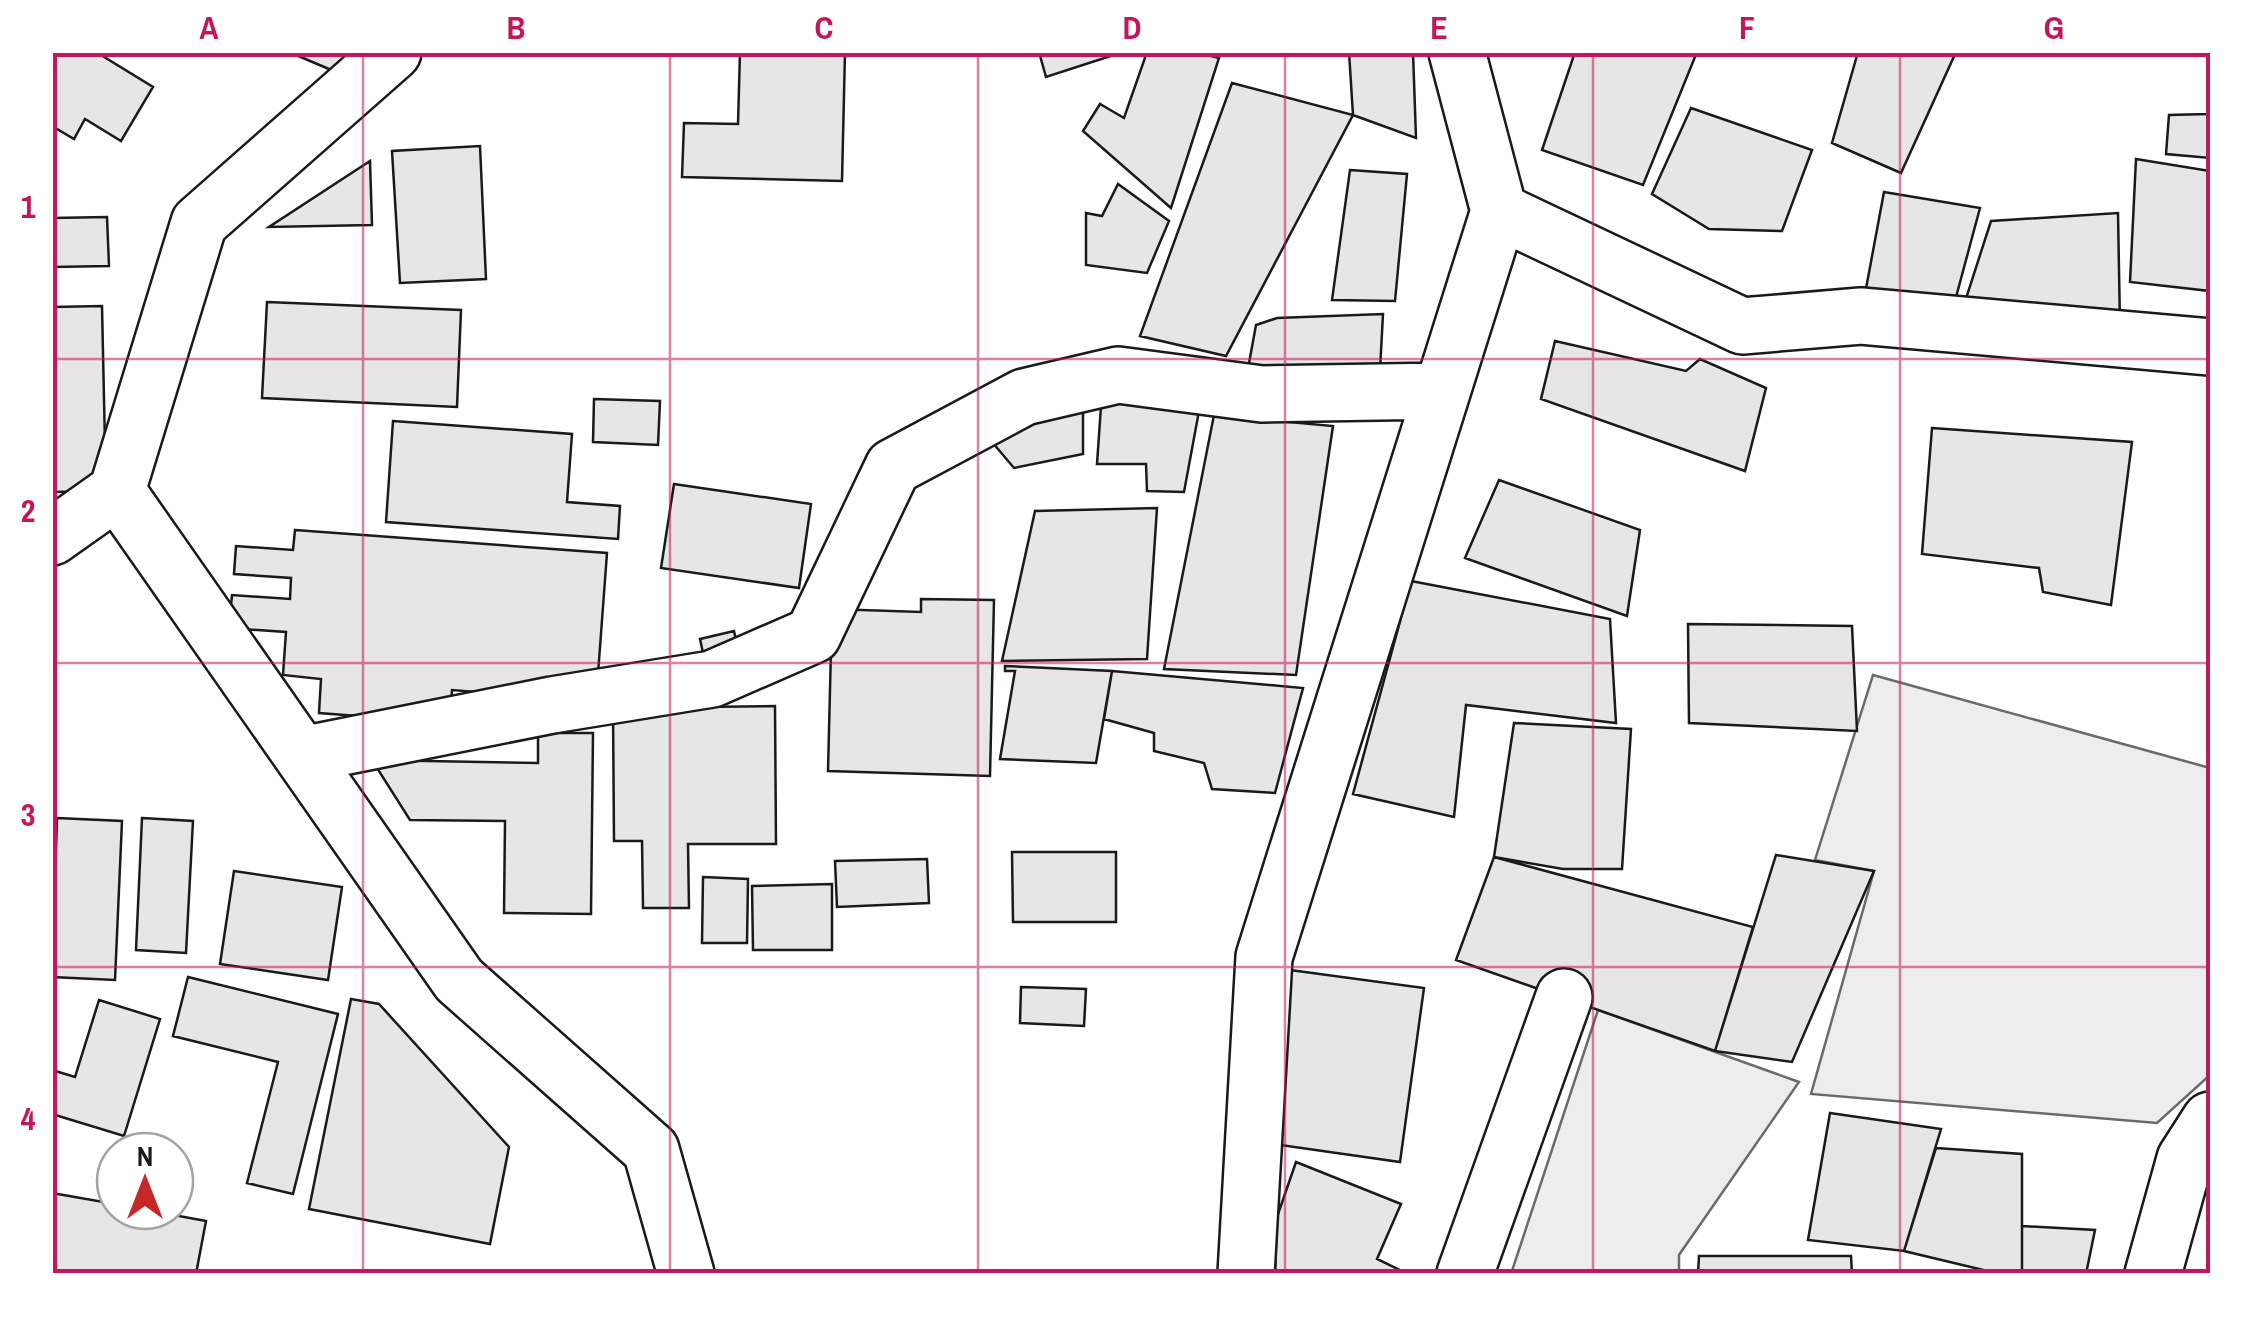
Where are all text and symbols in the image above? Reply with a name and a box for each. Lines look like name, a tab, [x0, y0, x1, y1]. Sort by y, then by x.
text: A	[200, 6, 219, 49]
text: B	[507, 6, 525, 49]
text: C	[815, 6, 833, 49]
text: D	[1123, 6, 1141, 49]
text: E	[1430, 6, 1448, 49]
text: F	[1739, 6, 1755, 49]
text: G	[2044, 6, 2064, 49]
text: 1	[21, 185, 36, 228]
text: 2	[21, 489, 35, 532]
text: 3	[21, 793, 35, 836]
text: 4	[21, 1097, 36, 1140]
north arrow	[95, 1131, 195, 1231]
text: N	[137, 1137, 153, 1175]

